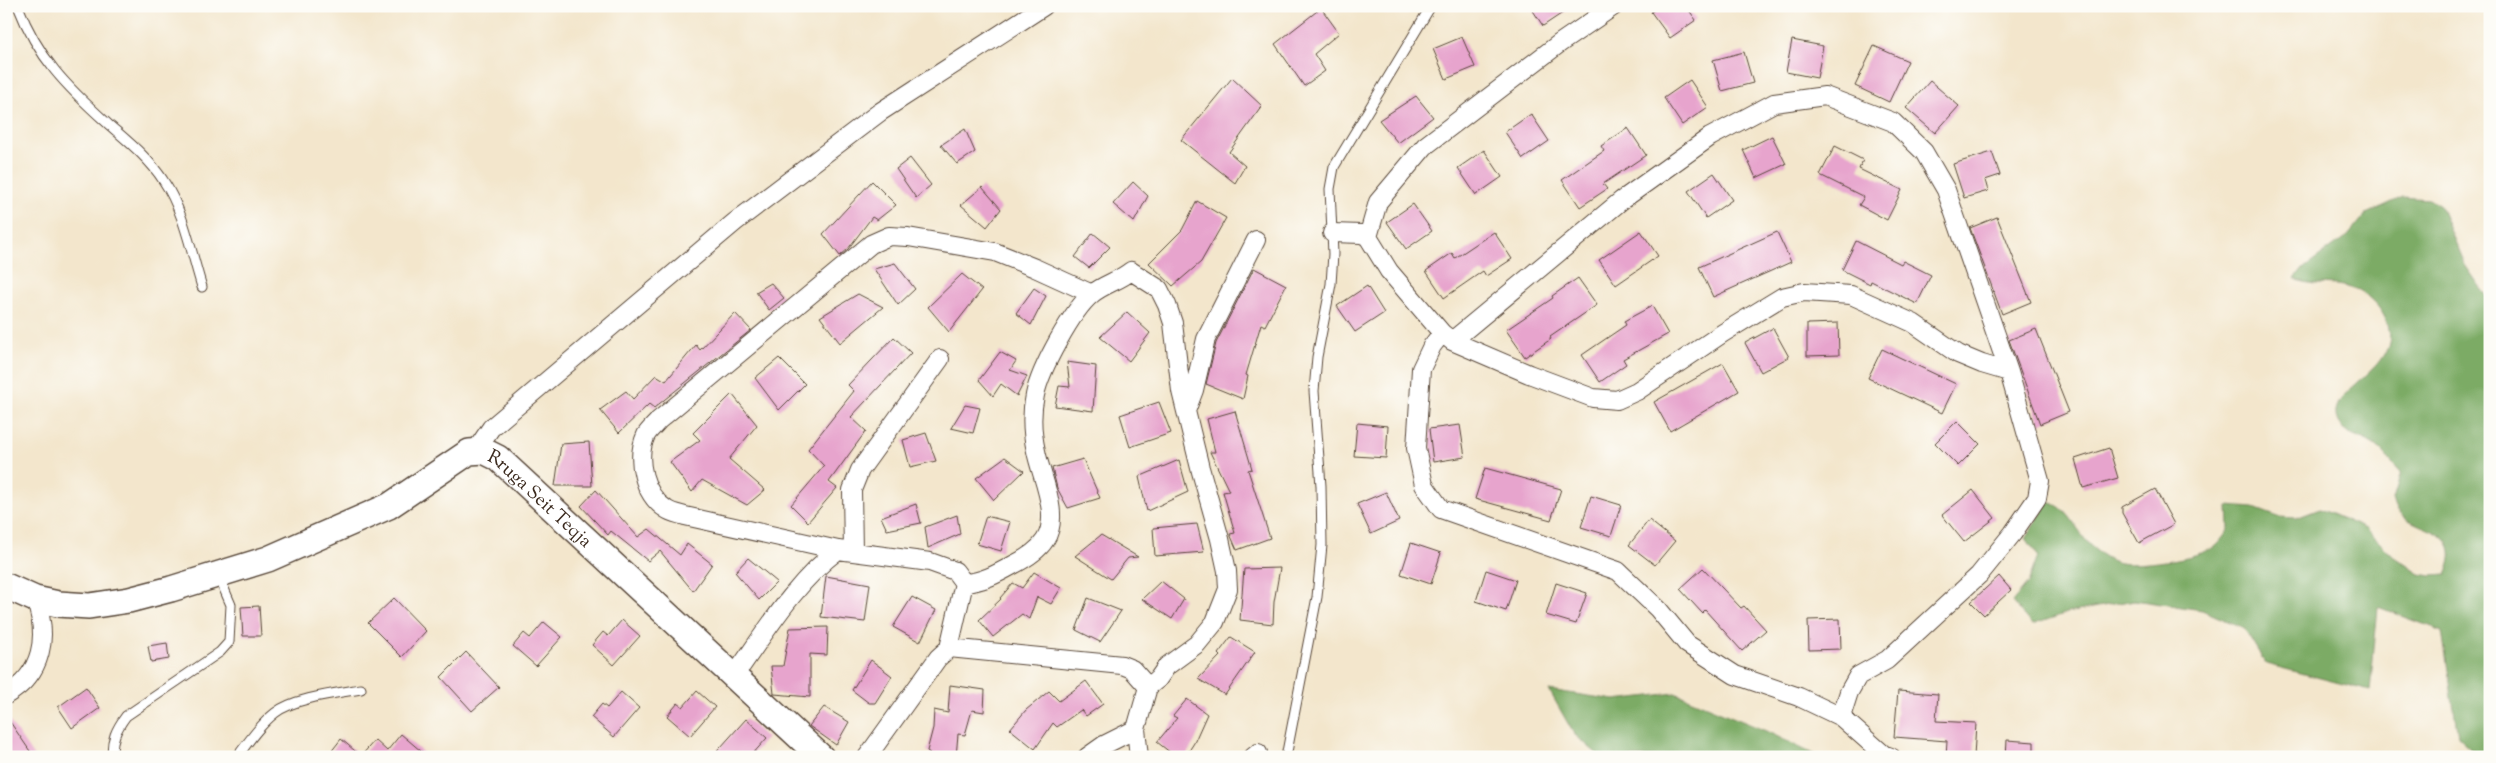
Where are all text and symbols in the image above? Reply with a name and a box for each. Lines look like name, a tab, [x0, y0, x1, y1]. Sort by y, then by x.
street label: Rruga Seit Teqja	[482, 444, 598, 555]

